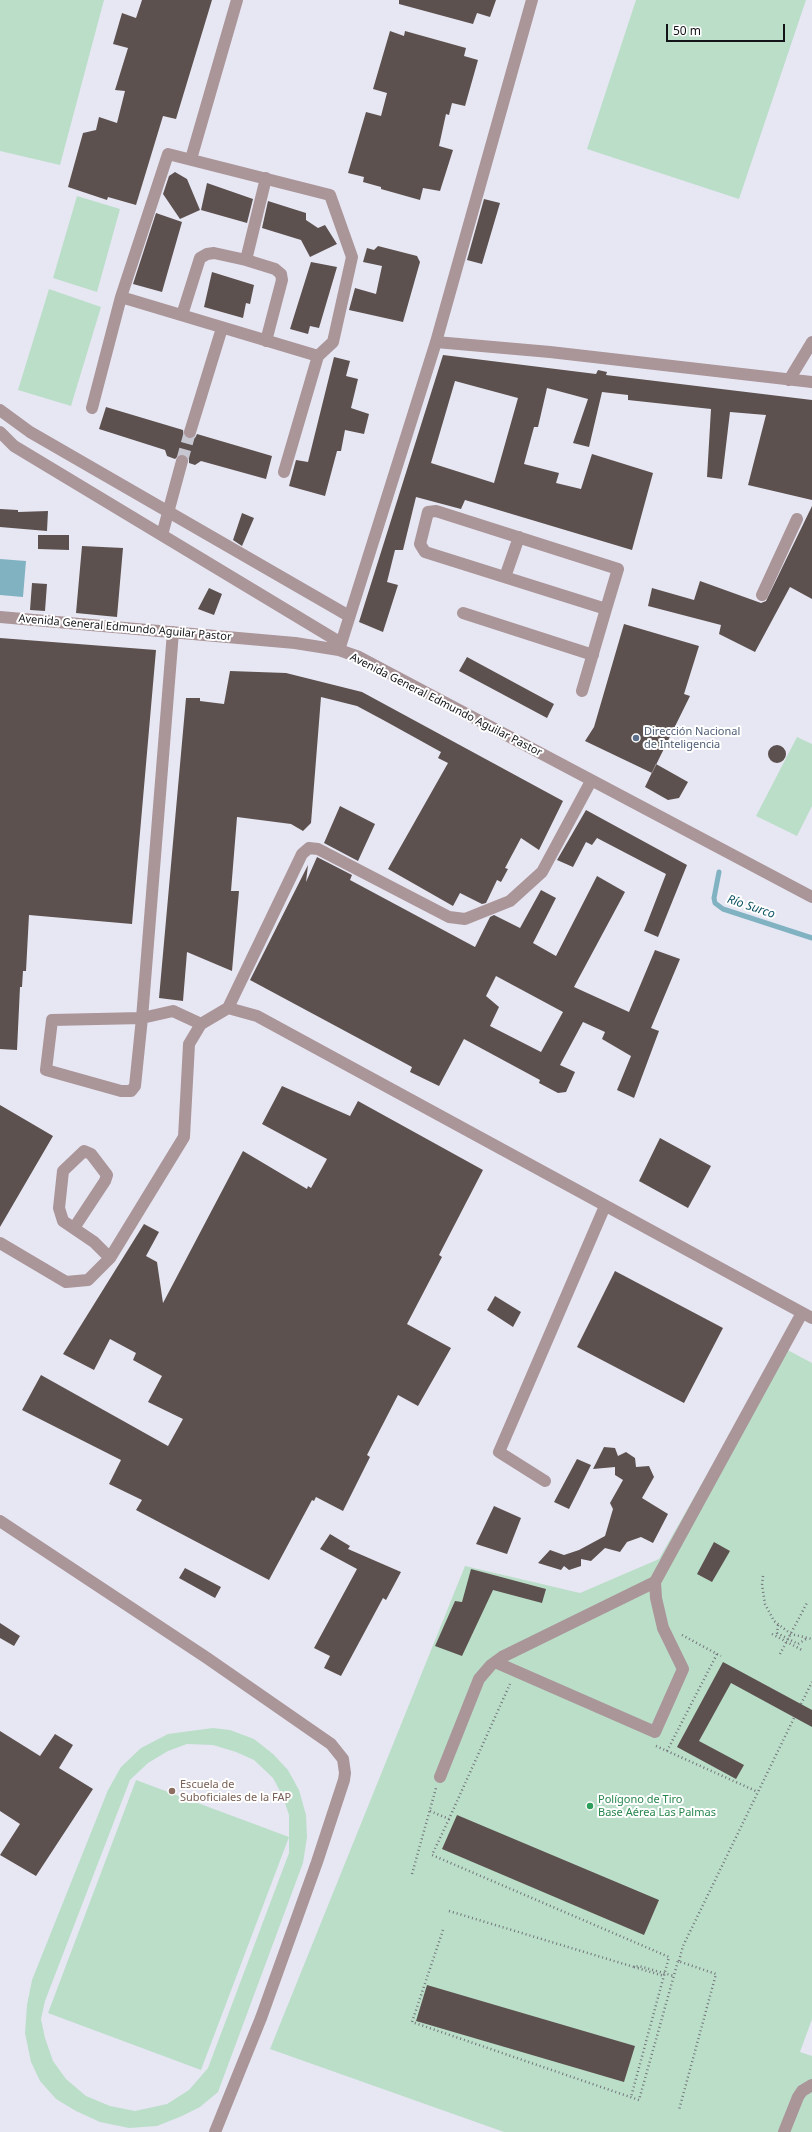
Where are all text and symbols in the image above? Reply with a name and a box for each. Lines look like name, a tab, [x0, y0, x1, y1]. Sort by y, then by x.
scale bar	[668, 16, 787, 42]
text: 50 m	[673, 22, 701, 39]
street label: Avenida General Edmundo Aguilar Pastor	[18, 612, 232, 644]
street label: Avenida General Edmundo Aguilar Pastor	[348, 651, 544, 759]
place label: Dirección Nacional de Inteligencia	[644, 725, 740, 751]
marker: Dirección Nacional de Inteligencia	[631, 733, 641, 743]
water label: Río Surco	[725, 892, 777, 922]
place label: Escuela de Suboficiales de la FAP	[180, 1778, 291, 1804]
marker: Escuela de Suboficiales de la FAP	[167, 1786, 177, 1796]
place label: Polígono de Tiro Base Aérea Las Palmas	[598, 1793, 716, 1819]
marker: Polígono de Tiro Base Aérea Las Palmas	[585, 1801, 595, 1811]

